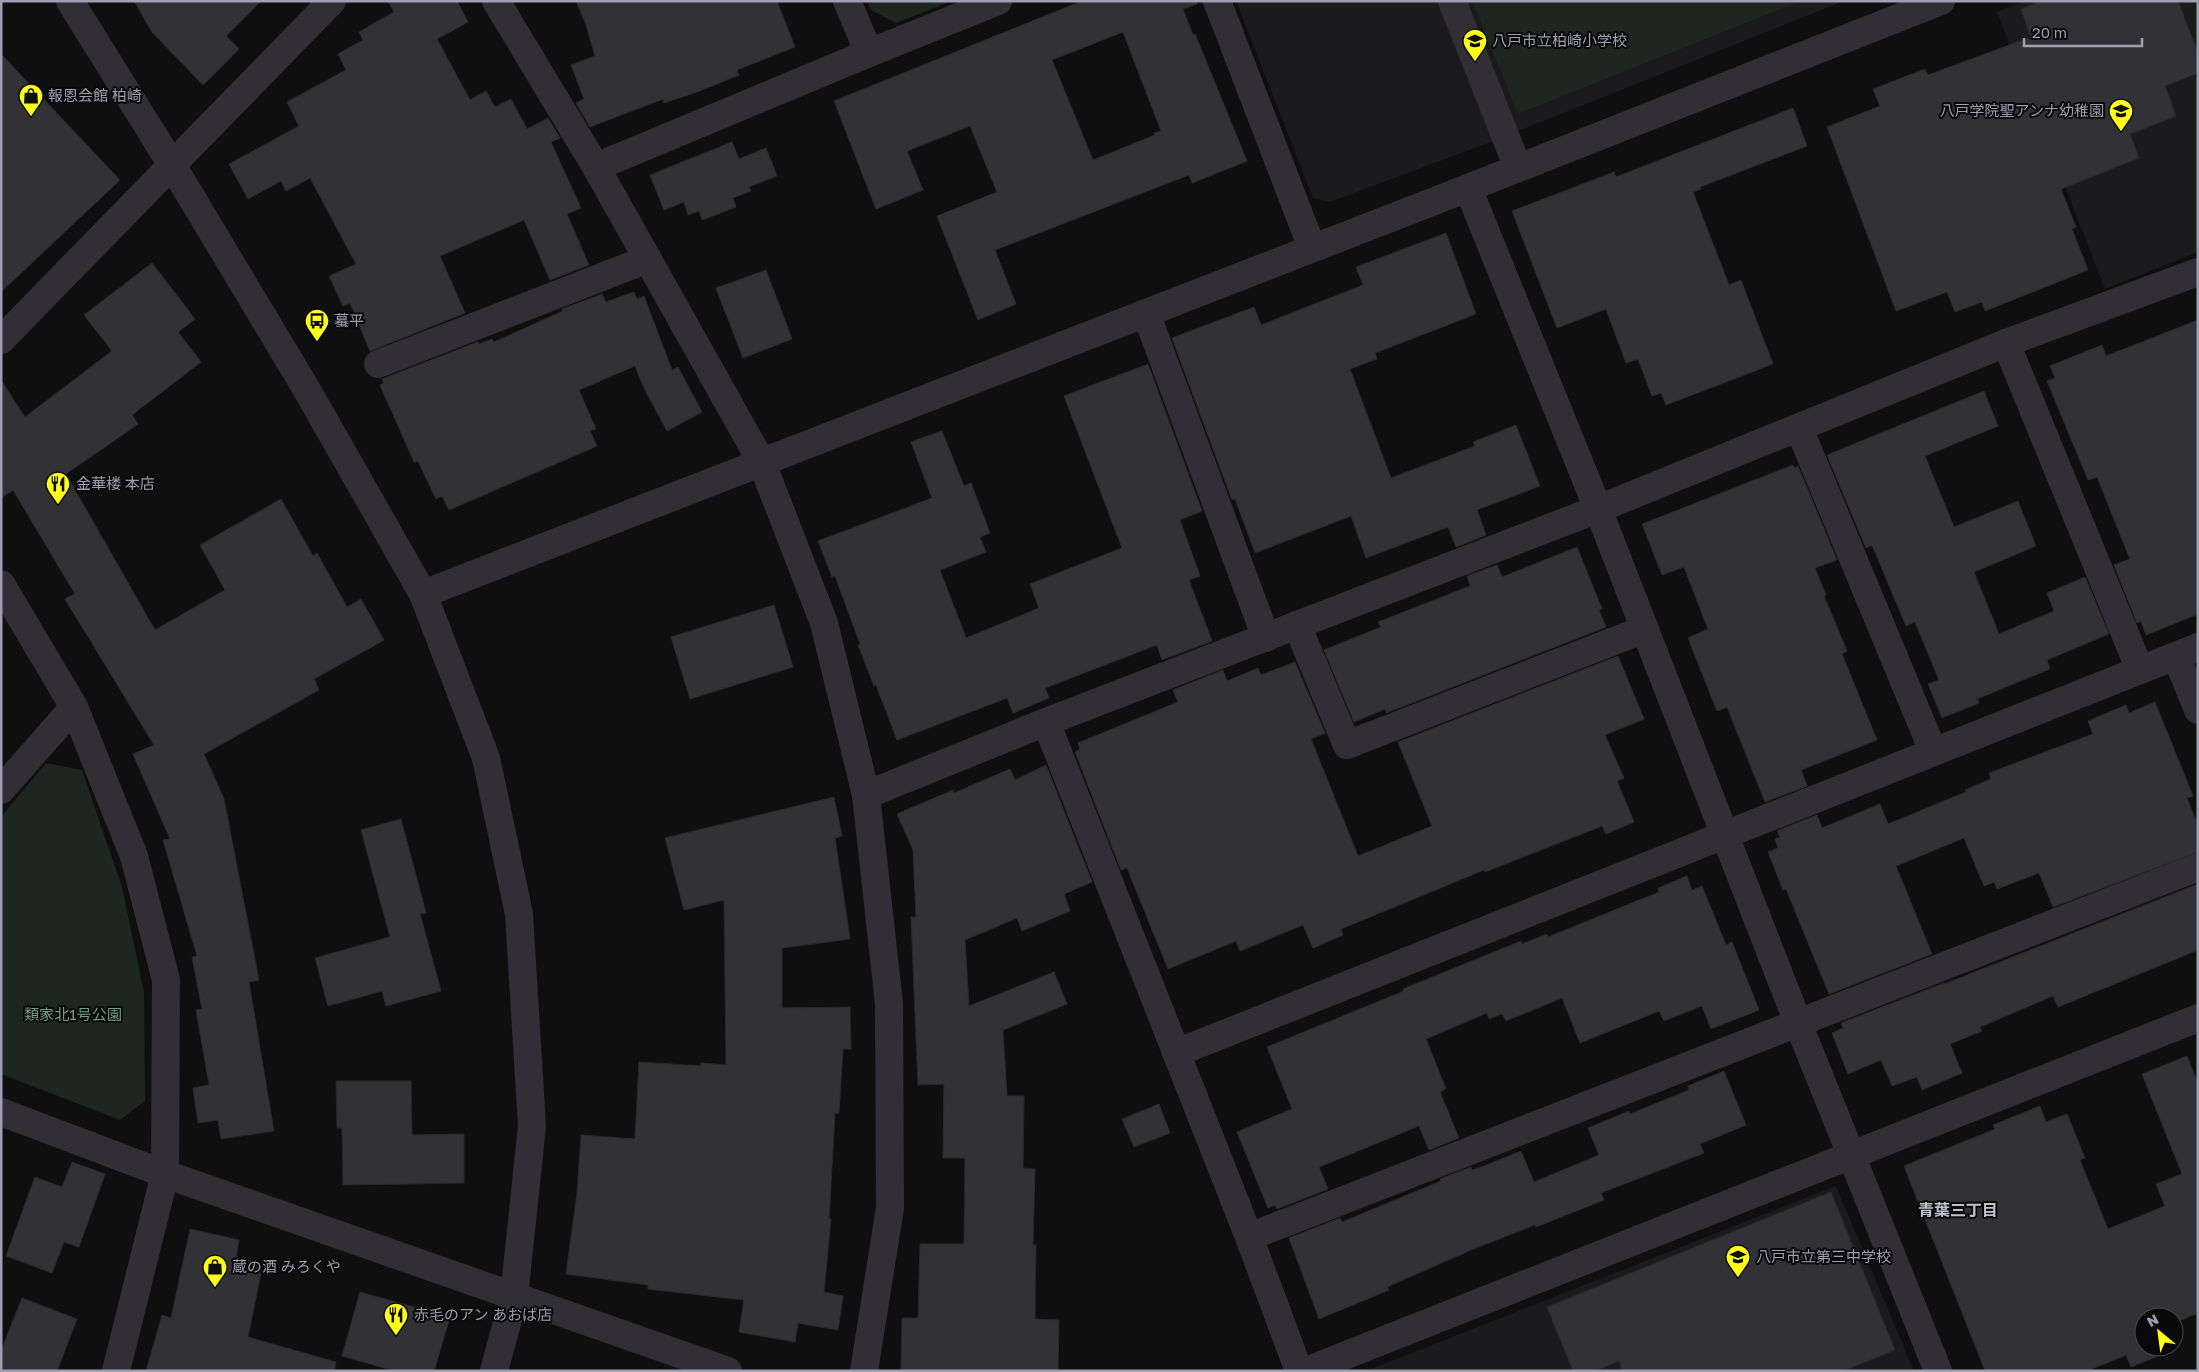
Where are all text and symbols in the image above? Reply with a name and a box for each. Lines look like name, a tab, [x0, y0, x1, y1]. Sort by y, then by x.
scale bar	[2024, 15, 2142, 47]
text: 20 m	[2032, 23, 2067, 41]
school or university icon: 八戸市立柏崎小学校	[1462, 28, 1488, 62]
place label: 八戸市立柏崎小学校	[1492, 31, 1627, 49]
shop icon: 報恩会館 柏崎	[18, 83, 44, 117]
place label: 報恩会館 柏崎	[48, 86, 142, 104]
school or university icon: 八戸学院聖アンナ幼稚園	[2108, 98, 2134, 132]
place label: 八戸学院聖アンナ幼稚園	[1940, 101, 2104, 119]
bus stop icon: 蟇平	[304, 308, 330, 342]
place label: 蟇平	[334, 311, 364, 329]
restaurant icon: 金華楼 本店	[45, 471, 71, 505]
place label: 金華楼 本店	[76, 474, 155, 492]
park label: 類家北1号公園	[24, 1005, 122, 1023]
district label: 青葉三丁目	[1918, 1200, 1998, 1220]
school or university icon: 八戸市立第三中学校	[1725, 1244, 1751, 1278]
place label: 八戸市立第三中学校	[1756, 1247, 1891, 1265]
shop icon: 蔵の酒 みろくや	[202, 1254, 228, 1288]
place label: 蔵の酒 みろくや	[232, 1257, 341, 1275]
restaurant icon: 赤毛のアン あおば店	[383, 1302, 409, 1336]
place label: 赤毛のアン あおば店	[414, 1305, 552, 1323]
north arrow	[2134, 1307, 2184, 1357]
text: N	[2144, 1310, 2161, 1330]

